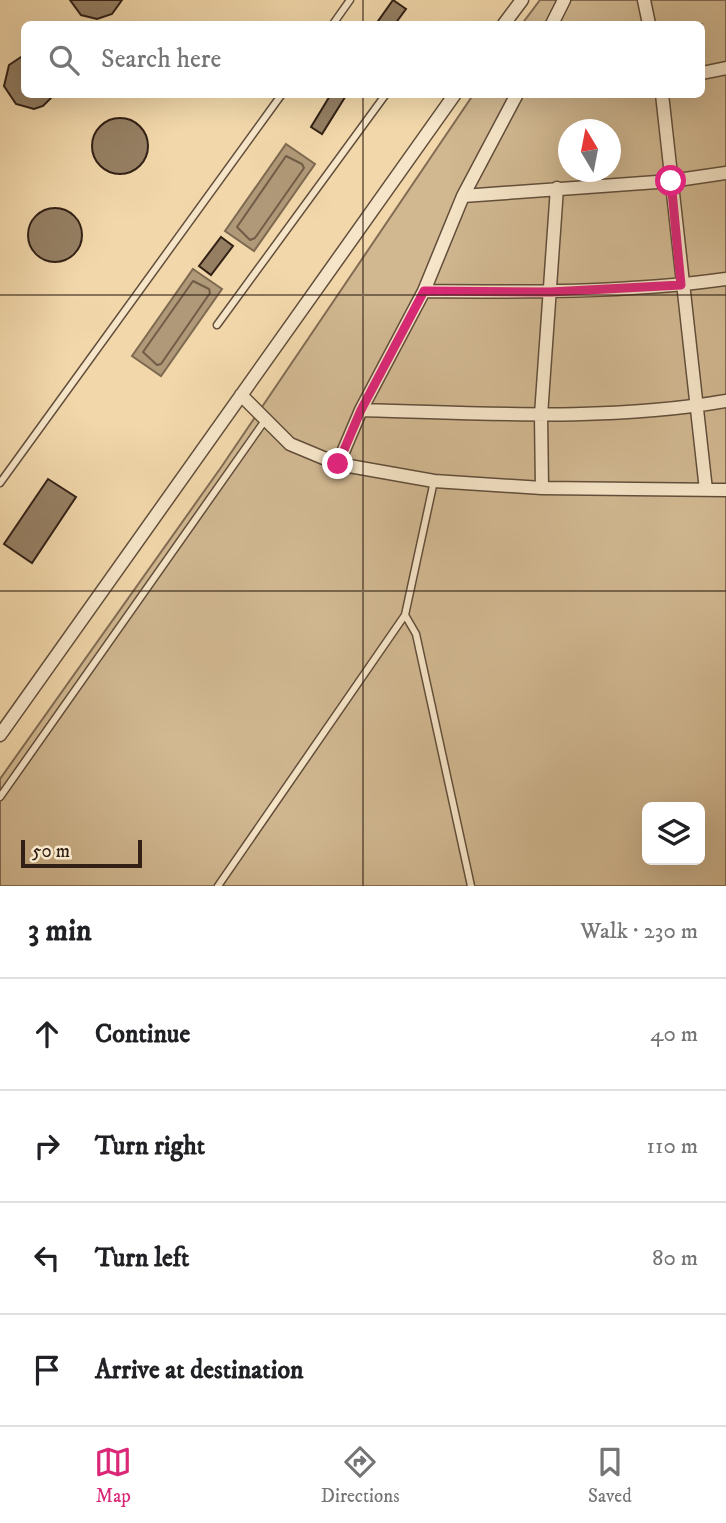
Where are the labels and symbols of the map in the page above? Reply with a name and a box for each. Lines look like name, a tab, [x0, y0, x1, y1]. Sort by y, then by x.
north arrow	[558, 119, 621, 182]
route start	[655, 165, 686, 196]
route end	[322, 448, 353, 479]
scale bar	[21, 837, 142, 869]

